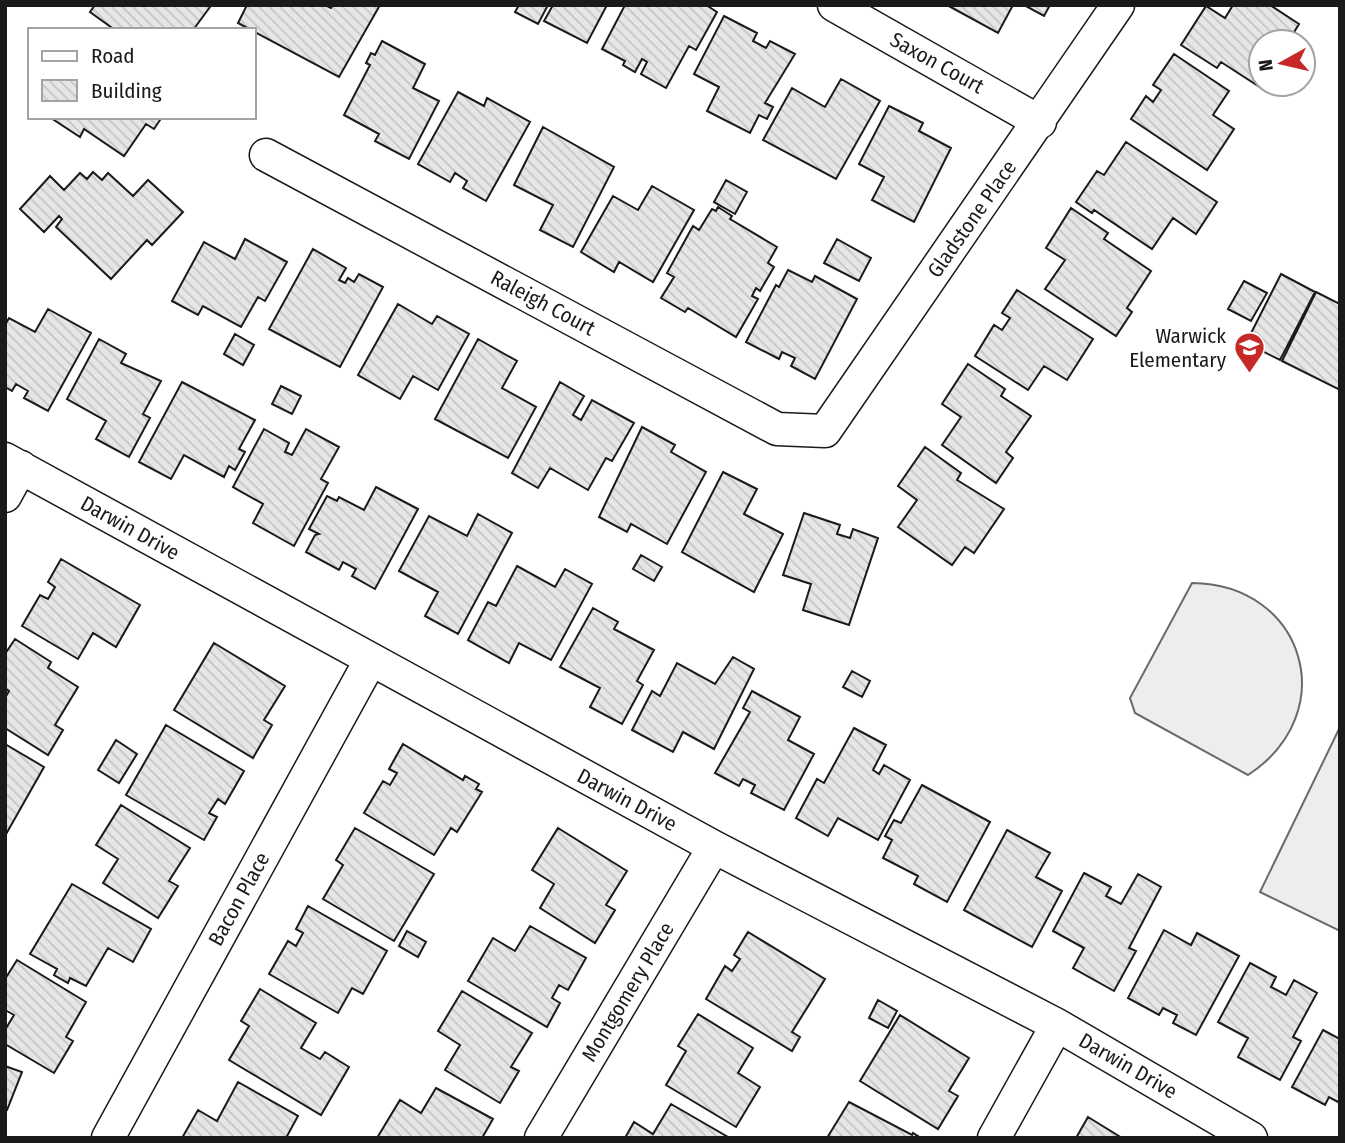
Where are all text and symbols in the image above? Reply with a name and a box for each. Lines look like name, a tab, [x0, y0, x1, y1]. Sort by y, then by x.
street label: Saxon Court	[886, 27, 989, 99]
legend	[28, 28, 256, 119]
north arrow	[1247, 28, 1317, 98]
text: Road	[91, 43, 135, 69]
text: N	[1253, 58, 1278, 73]
text: Building	[91, 78, 162, 104]
street label: Gladstone Place	[922, 155, 1022, 283]
street label: Raleigh Court	[486, 265, 600, 341]
place label: Warwick Elementary	[1129, 323, 1227, 373]
school or university icon: Warwick Elementary	[1232, 331, 1266, 375]
street label: Darwin Drive	[76, 490, 184, 566]
street label: Darwin Drive	[573, 763, 681, 837]
street label: Bacon Place	[203, 848, 275, 950]
street label: Montgomery Place	[576, 918, 680, 1066]
street label: Darwin Drive	[1074, 1027, 1182, 1105]

